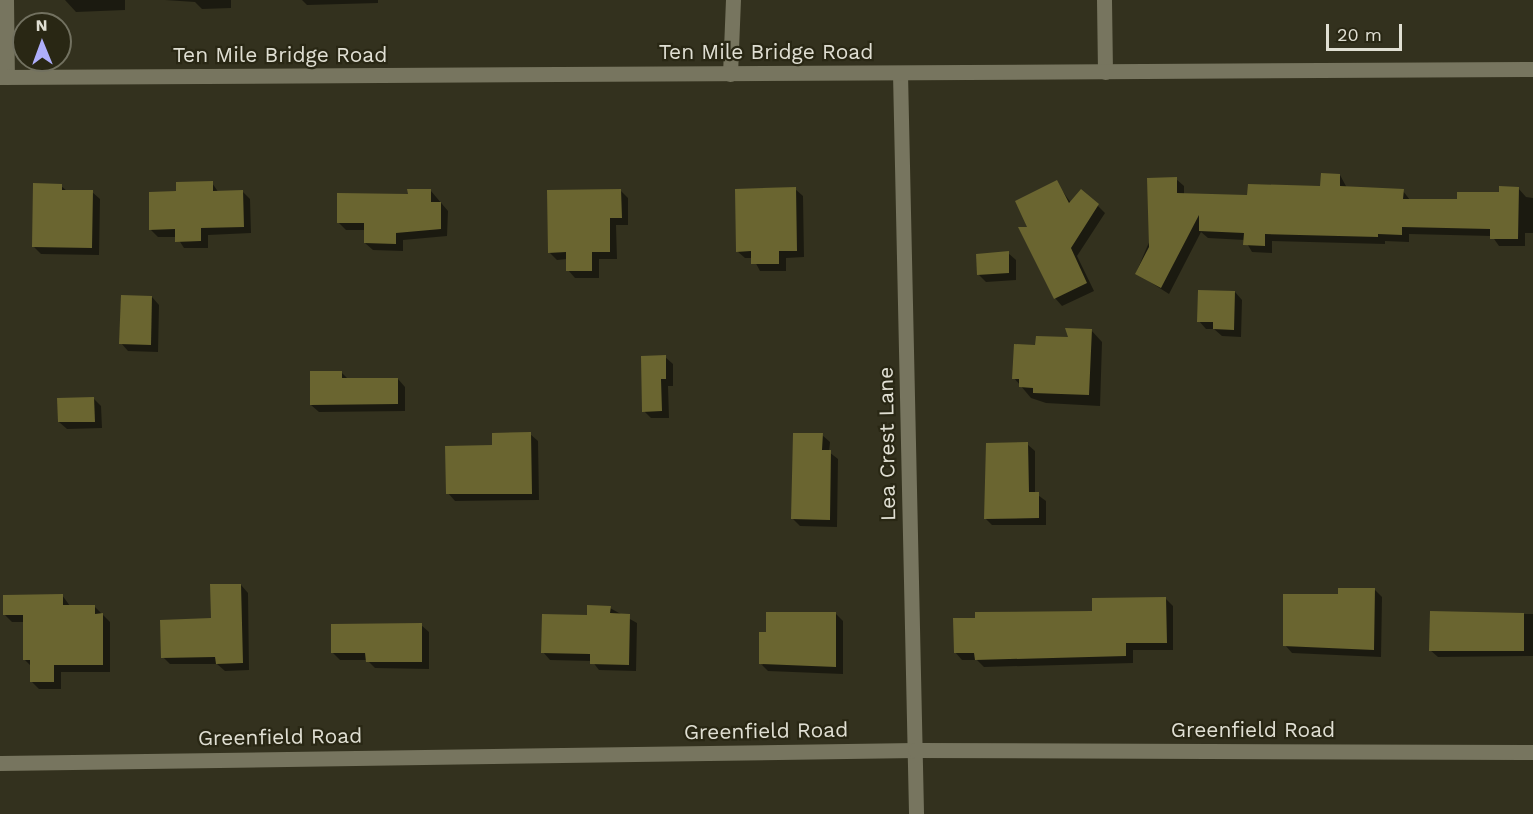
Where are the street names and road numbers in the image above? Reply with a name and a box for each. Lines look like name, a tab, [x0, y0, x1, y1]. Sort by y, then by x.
street label: Ten Mile Bridge Road	[659, 39, 873, 65]
street label: Ten Mile Bridge Road	[173, 42, 387, 68]
street label: Lea Crest Lane	[873, 366, 901, 522]
street label: Greenfield Road	[684, 717, 848, 745]
street label: Greenfield Road	[1171, 717, 1335, 743]
street label: Greenfield Road	[198, 723, 362, 751]

